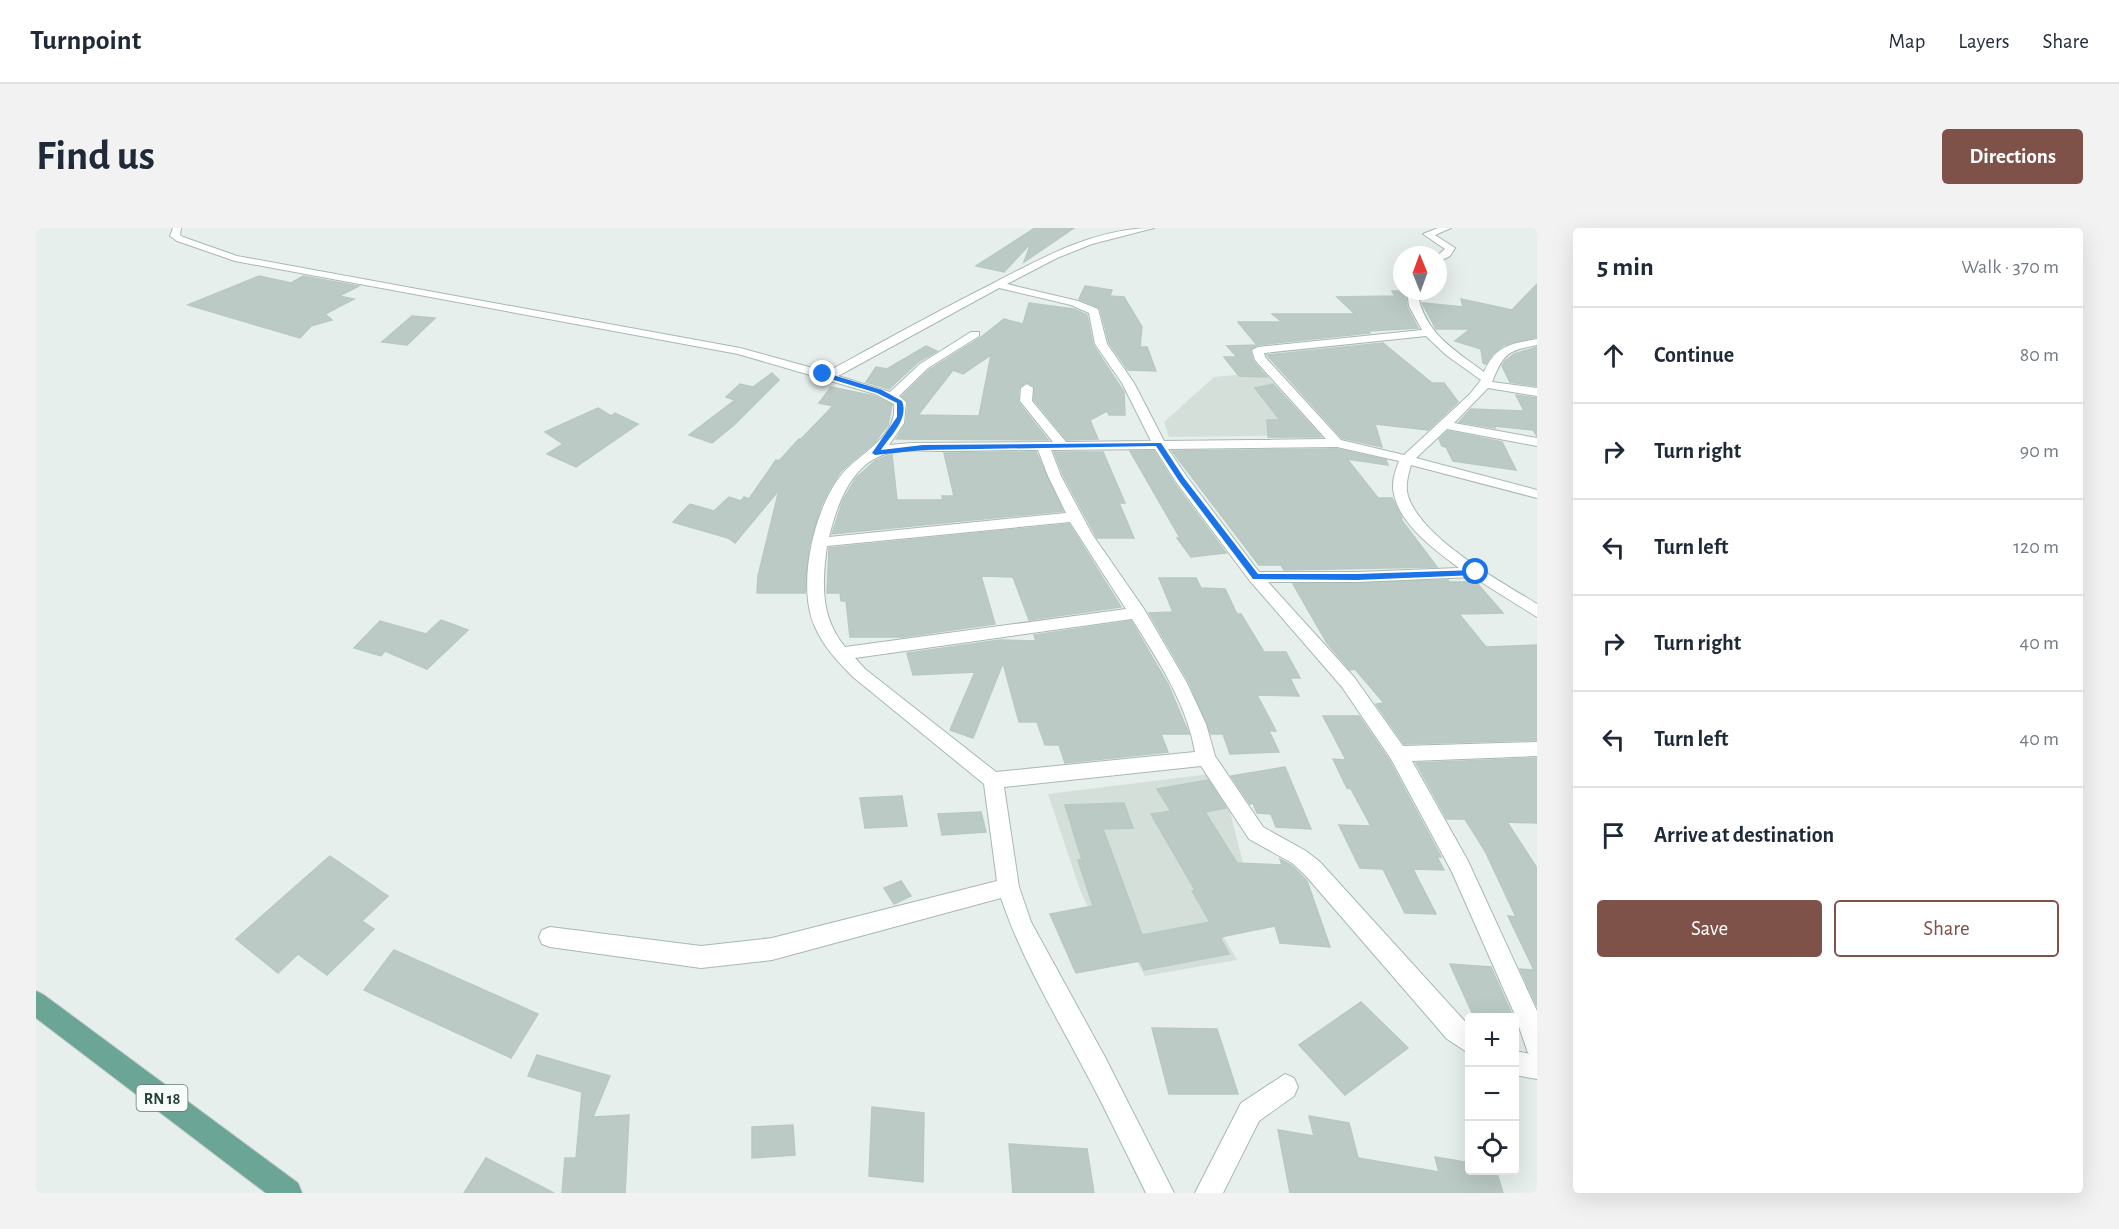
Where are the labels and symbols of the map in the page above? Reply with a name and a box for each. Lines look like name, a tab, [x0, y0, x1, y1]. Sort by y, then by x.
north arrow	[1393, 246, 1447, 300]
route end	[809, 360, 835, 386]
route start	[1462, 558, 1488, 584]
road number: RN 18	[136, 1085, 188, 1111]

